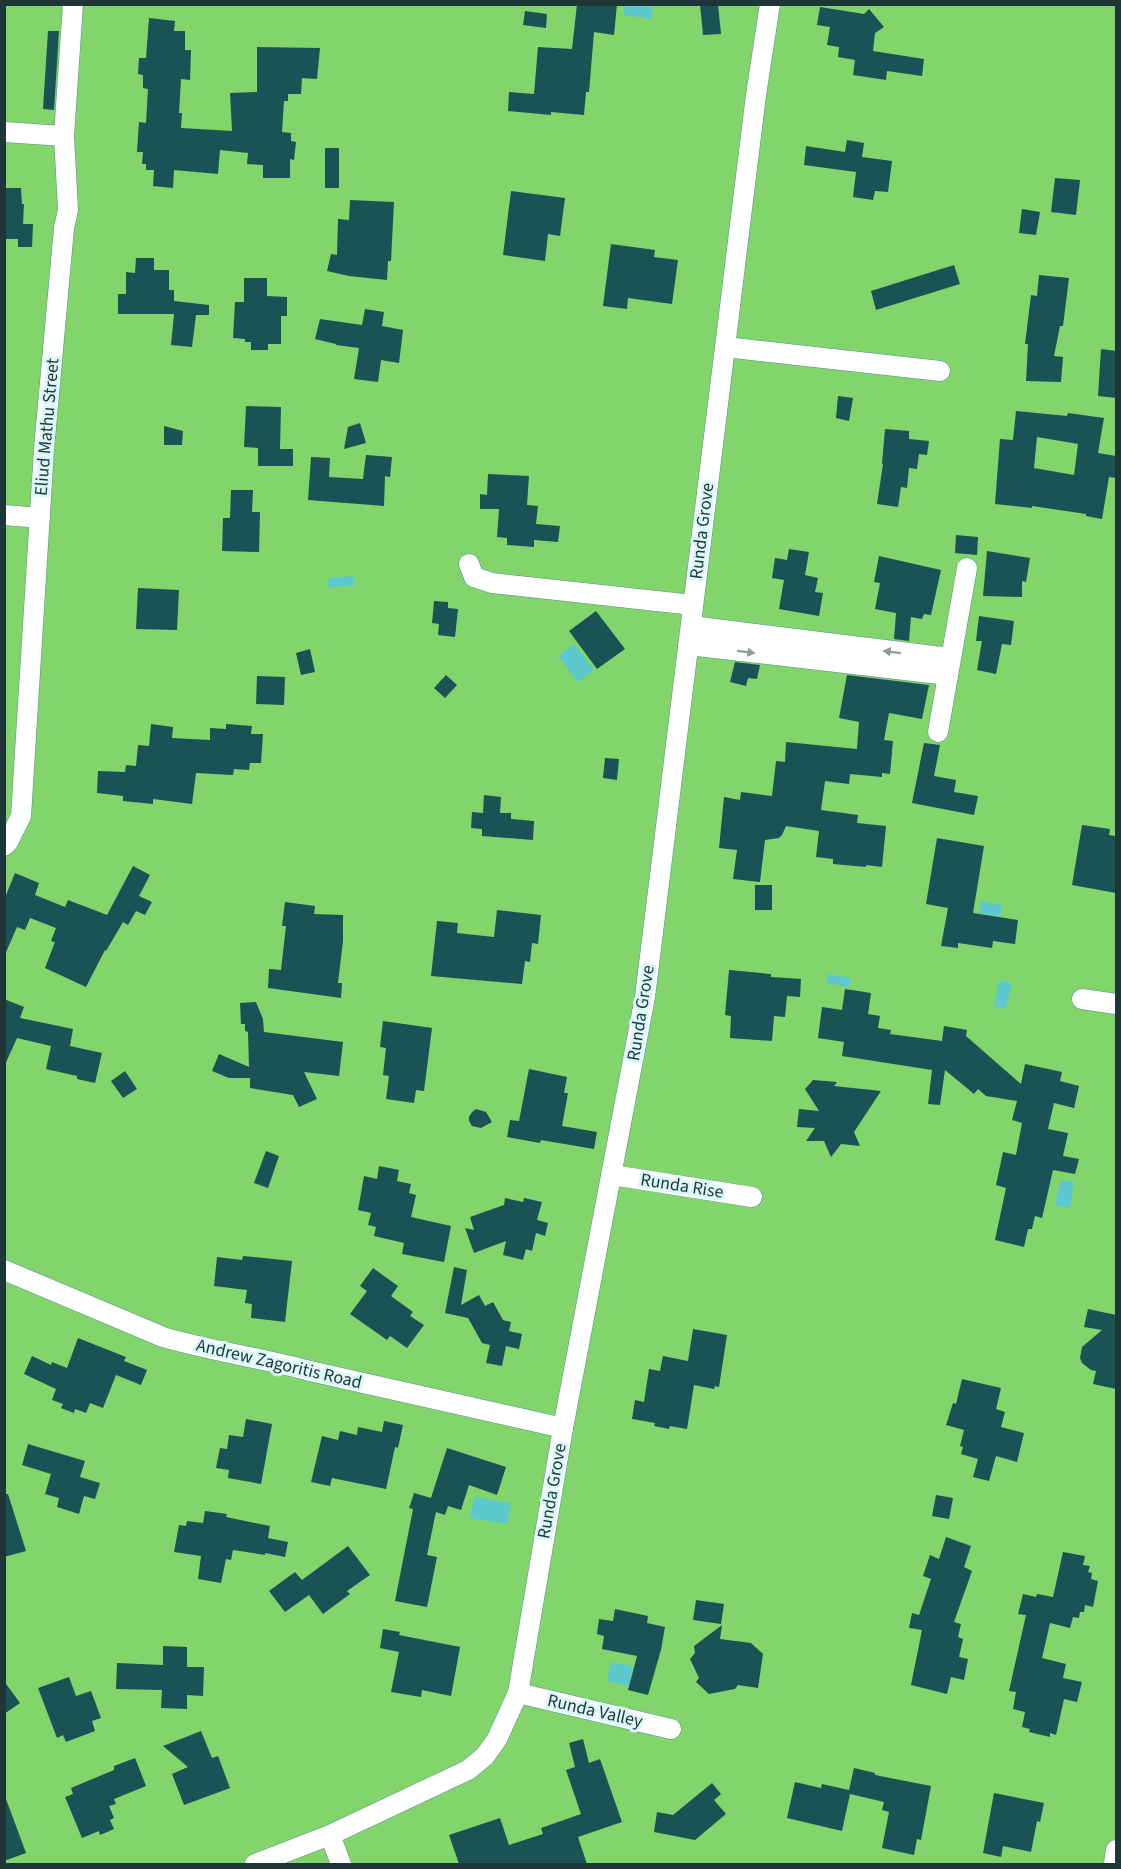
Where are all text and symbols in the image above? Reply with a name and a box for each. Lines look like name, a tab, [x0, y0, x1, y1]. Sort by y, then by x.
street label: Eliud Mathu Street	[29, 357, 65, 497]
street label: Runda Grove	[684, 481, 720, 580]
one-way arrow	[737, 647, 756, 657]
one-way arrow	[882, 647, 901, 657]
street label: Runda Grove	[621, 963, 661, 1063]
street label: Runda Rise	[639, 1167, 725, 1205]
street label: Andrew Zagoritis Road	[194, 1333, 364, 1395]
street label: Runda Grove	[531, 1441, 573, 1541]
street label: Runda Valley	[545, 1688, 646, 1734]

